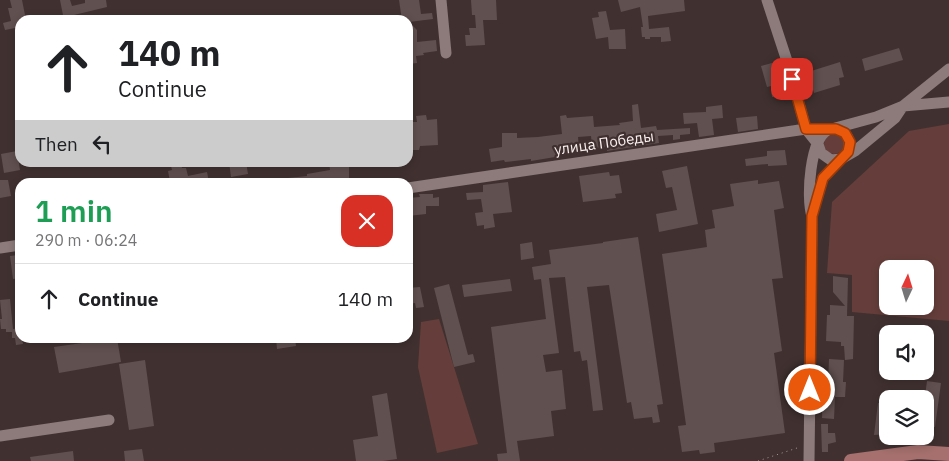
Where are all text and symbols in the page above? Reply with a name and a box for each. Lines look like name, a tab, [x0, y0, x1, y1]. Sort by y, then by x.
text: 140 m	[118, 30, 221, 76]
icon: ahead	[35, 35, 100, 100]
pin	[771, 58, 813, 100]
icon: arrive	[778, 65, 806, 93]
text: Continue	[118, 74, 207, 103]
street label: улица Победы	[553, 126, 655, 159]
icon: left	[88, 130, 116, 158]
text: Then	[35, 132, 78, 156]
text: 1 min	[35, 191, 113, 230]
button: close	[341, 195, 393, 247]
text: 290 m · 06:24	[35, 230, 137, 250]
north arrow	[879, 260, 934, 315]
map controls	[879, 260, 934, 445]
icon: ahead	[35, 285, 63, 313]
text: Continue	[78, 287, 158, 311]
text: 140 m	[338, 287, 393, 311]
button: sound	[879, 325, 934, 380]
position arrow	[783, 363, 835, 415]
button: layers	[879, 390, 934, 445]

